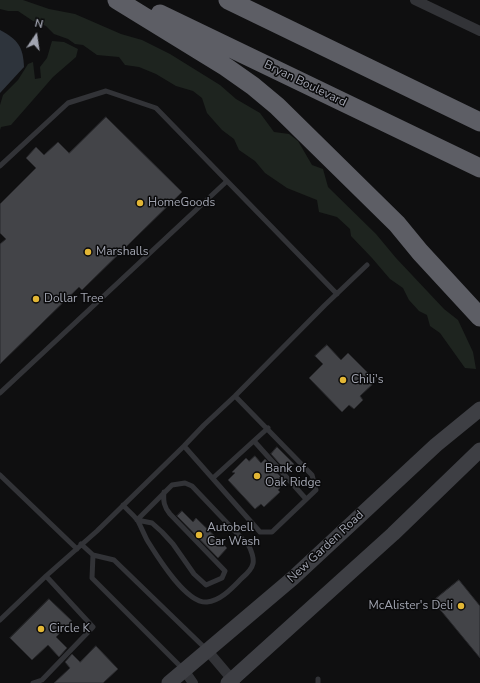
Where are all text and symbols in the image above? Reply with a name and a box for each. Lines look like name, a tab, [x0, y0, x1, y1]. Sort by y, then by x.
north arrow	[16, 16, 56, 56]
text: N	[33, 16, 45, 32]
street label: Bryan Boulevard	[261, 58, 349, 110]
place label: HomeGoods	[148, 196, 215, 210]
marker: HomeGoods	[135, 198, 145, 208]
place label: Marshalls	[96, 245, 149, 259]
marker: Marshalls	[83, 247, 93, 257]
place label: Dollar Tree	[44, 292, 104, 306]
marker: Dollar Tree	[31, 294, 41, 304]
place label: Chili's	[351, 373, 383, 387]
marker: Chili's	[338, 375, 348, 385]
place label: Bank of Oak Ridge	[265, 462, 321, 490]
marker: Bank of Oak Ridge	[252, 471, 262, 481]
street label: New Garden Road	[285, 508, 367, 586]
place label: Autobell Car Wash	[207, 521, 260, 549]
marker: Autobell Car Wash	[194, 530, 204, 540]
place label: McAlister's Deli	[368, 599, 453, 613]
marker: McAlister's Deli	[456, 601, 466, 611]
place label: Circle K	[49, 622, 90, 636]
marker: Circle K	[36, 624, 46, 634]

